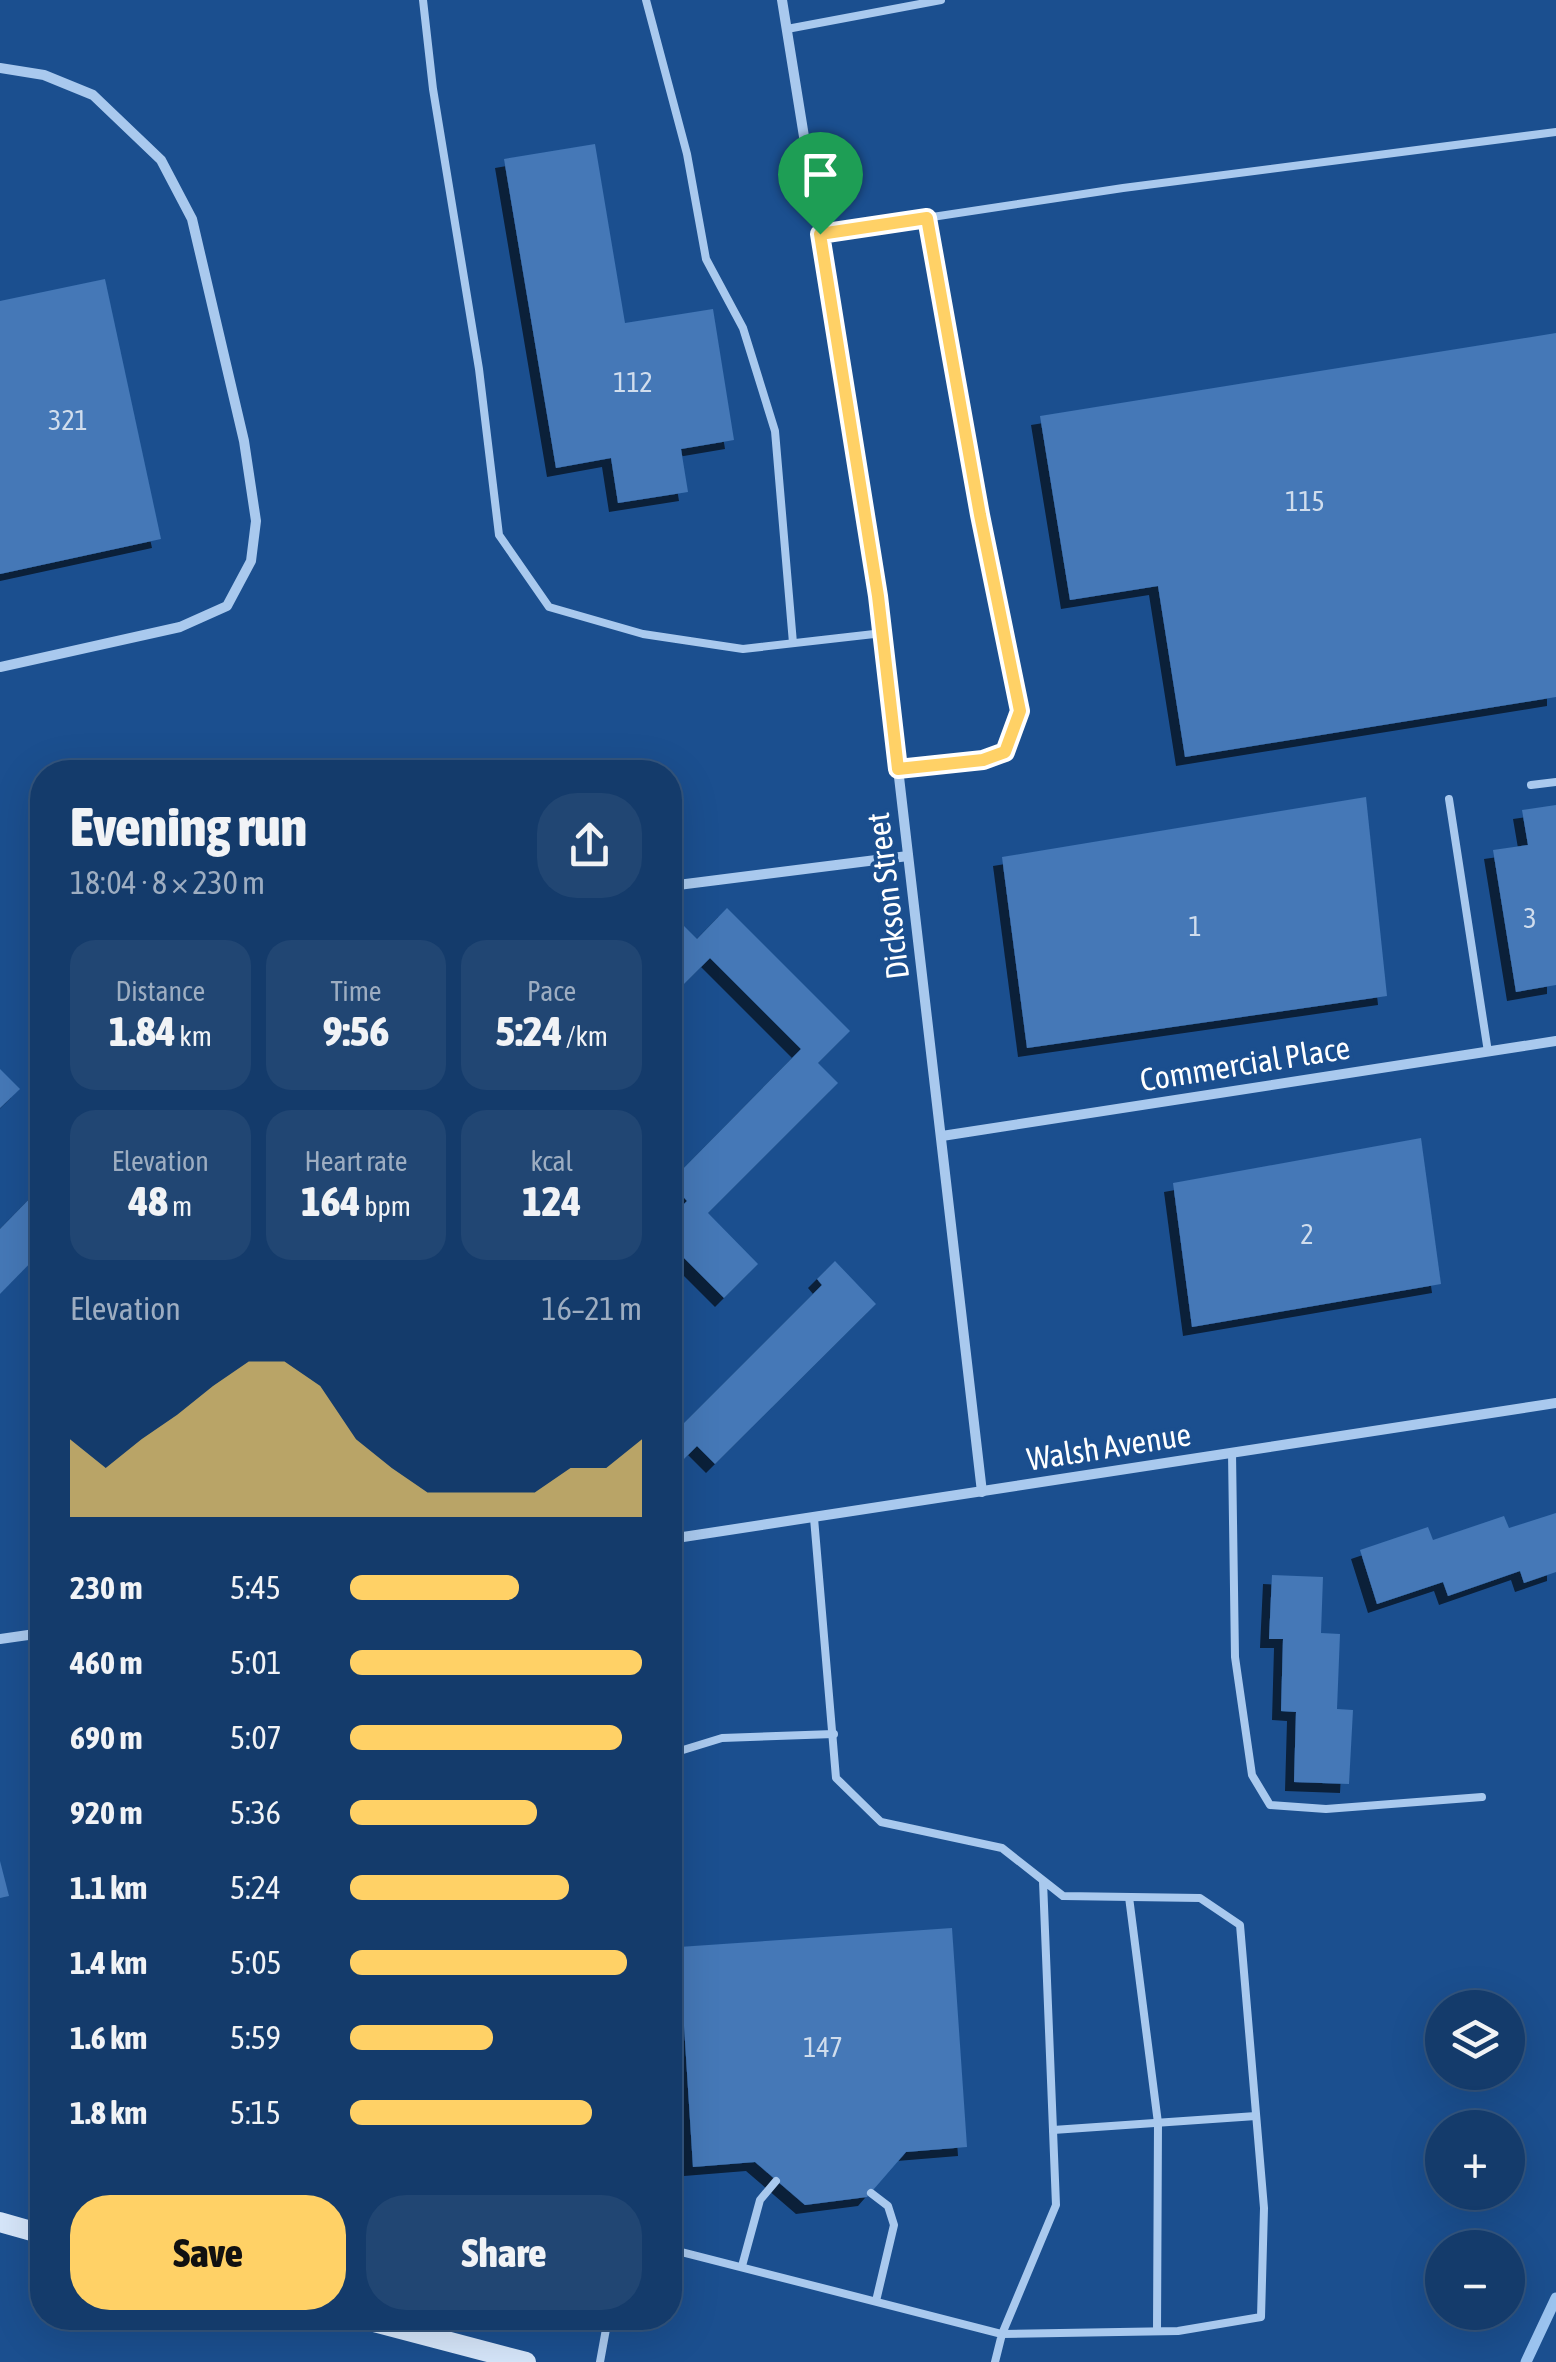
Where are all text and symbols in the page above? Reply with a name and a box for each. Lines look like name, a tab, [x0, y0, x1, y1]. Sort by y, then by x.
pin	[778, 132, 863, 235]
icon: arrive	[793, 147, 848, 202]
house number: 112	[613, 366, 653, 398]
house number: 321	[48, 404, 88, 436]
house number: 115	[1285, 485, 1325, 517]
button: share	[537, 793, 642, 898]
text: Evening run	[70, 795, 307, 858]
street label: Dickson Street	[859, 811, 916, 982]
text: 18:04 · 8 × 230 m	[70, 864, 265, 901]
house number: 3	[1523, 902, 1537, 934]
house number: 1	[1188, 910, 1202, 942]
text: Distance	[115, 975, 205, 1007]
text: Time	[330, 975, 382, 1007]
text: Pace	[527, 975, 576, 1007]
text: 1.84	[109, 1007, 176, 1055]
text: 9:56	[323, 1007, 389, 1055]
text: 5:24	[495, 1007, 562, 1055]
text: km	[176, 1020, 212, 1052]
text: /km	[562, 1020, 608, 1052]
street label: Commercial Place	[1137, 1029, 1352, 1098]
text: Elevation	[112, 1145, 209, 1177]
text: Heart rate	[304, 1145, 408, 1177]
text: kcal	[530, 1145, 573, 1177]
text: 48	[129, 1177, 168, 1225]
text: 164	[301, 1177, 360, 1225]
text: 124	[522, 1177, 581, 1225]
text: m	[168, 1190, 192, 1222]
text: bpm	[360, 1190, 411, 1222]
house number: 2	[1300, 1218, 1314, 1250]
text: Elevation	[70, 1290, 181, 1327]
text: 16–21 m	[542, 1290, 642, 1327]
street label: Walsh Avenue	[1024, 1415, 1193, 1478]
text: 230 m	[70, 1569, 143, 1606]
text: 5:45	[230, 1569, 281, 1606]
text: 460 m	[70, 1644, 143, 1681]
text: 5:01	[230, 1644, 281, 1681]
text: 690 m	[70, 1719, 143, 1756]
text: 5:07	[230, 1719, 281, 1756]
text: 920 m	[70, 1794, 143, 1831]
text: 5:36	[230, 1794, 281, 1831]
text: 1.1 km	[70, 1869, 147, 1906]
text: 5:24	[230, 1869, 281, 1906]
text: 1.4 km	[70, 1944, 147, 1981]
text: 5:05	[230, 1944, 281, 1981]
map controls	[1425, 1990, 1525, 2330]
button: layers	[1425, 1990, 1525, 2090]
text: 1.6 km	[70, 2019, 147, 2056]
text: 5:59	[230, 2019, 281, 2056]
house number: 147	[803, 2031, 843, 2063]
text: 1.8 km	[70, 2094, 147, 2131]
text: 5:15	[230, 2094, 281, 2131]
button: +	[1425, 2110, 1525, 2210]
button: Save	[70, 2195, 346, 2310]
button: Share	[366, 2195, 642, 2310]
button: −	[1425, 2230, 1525, 2330]

